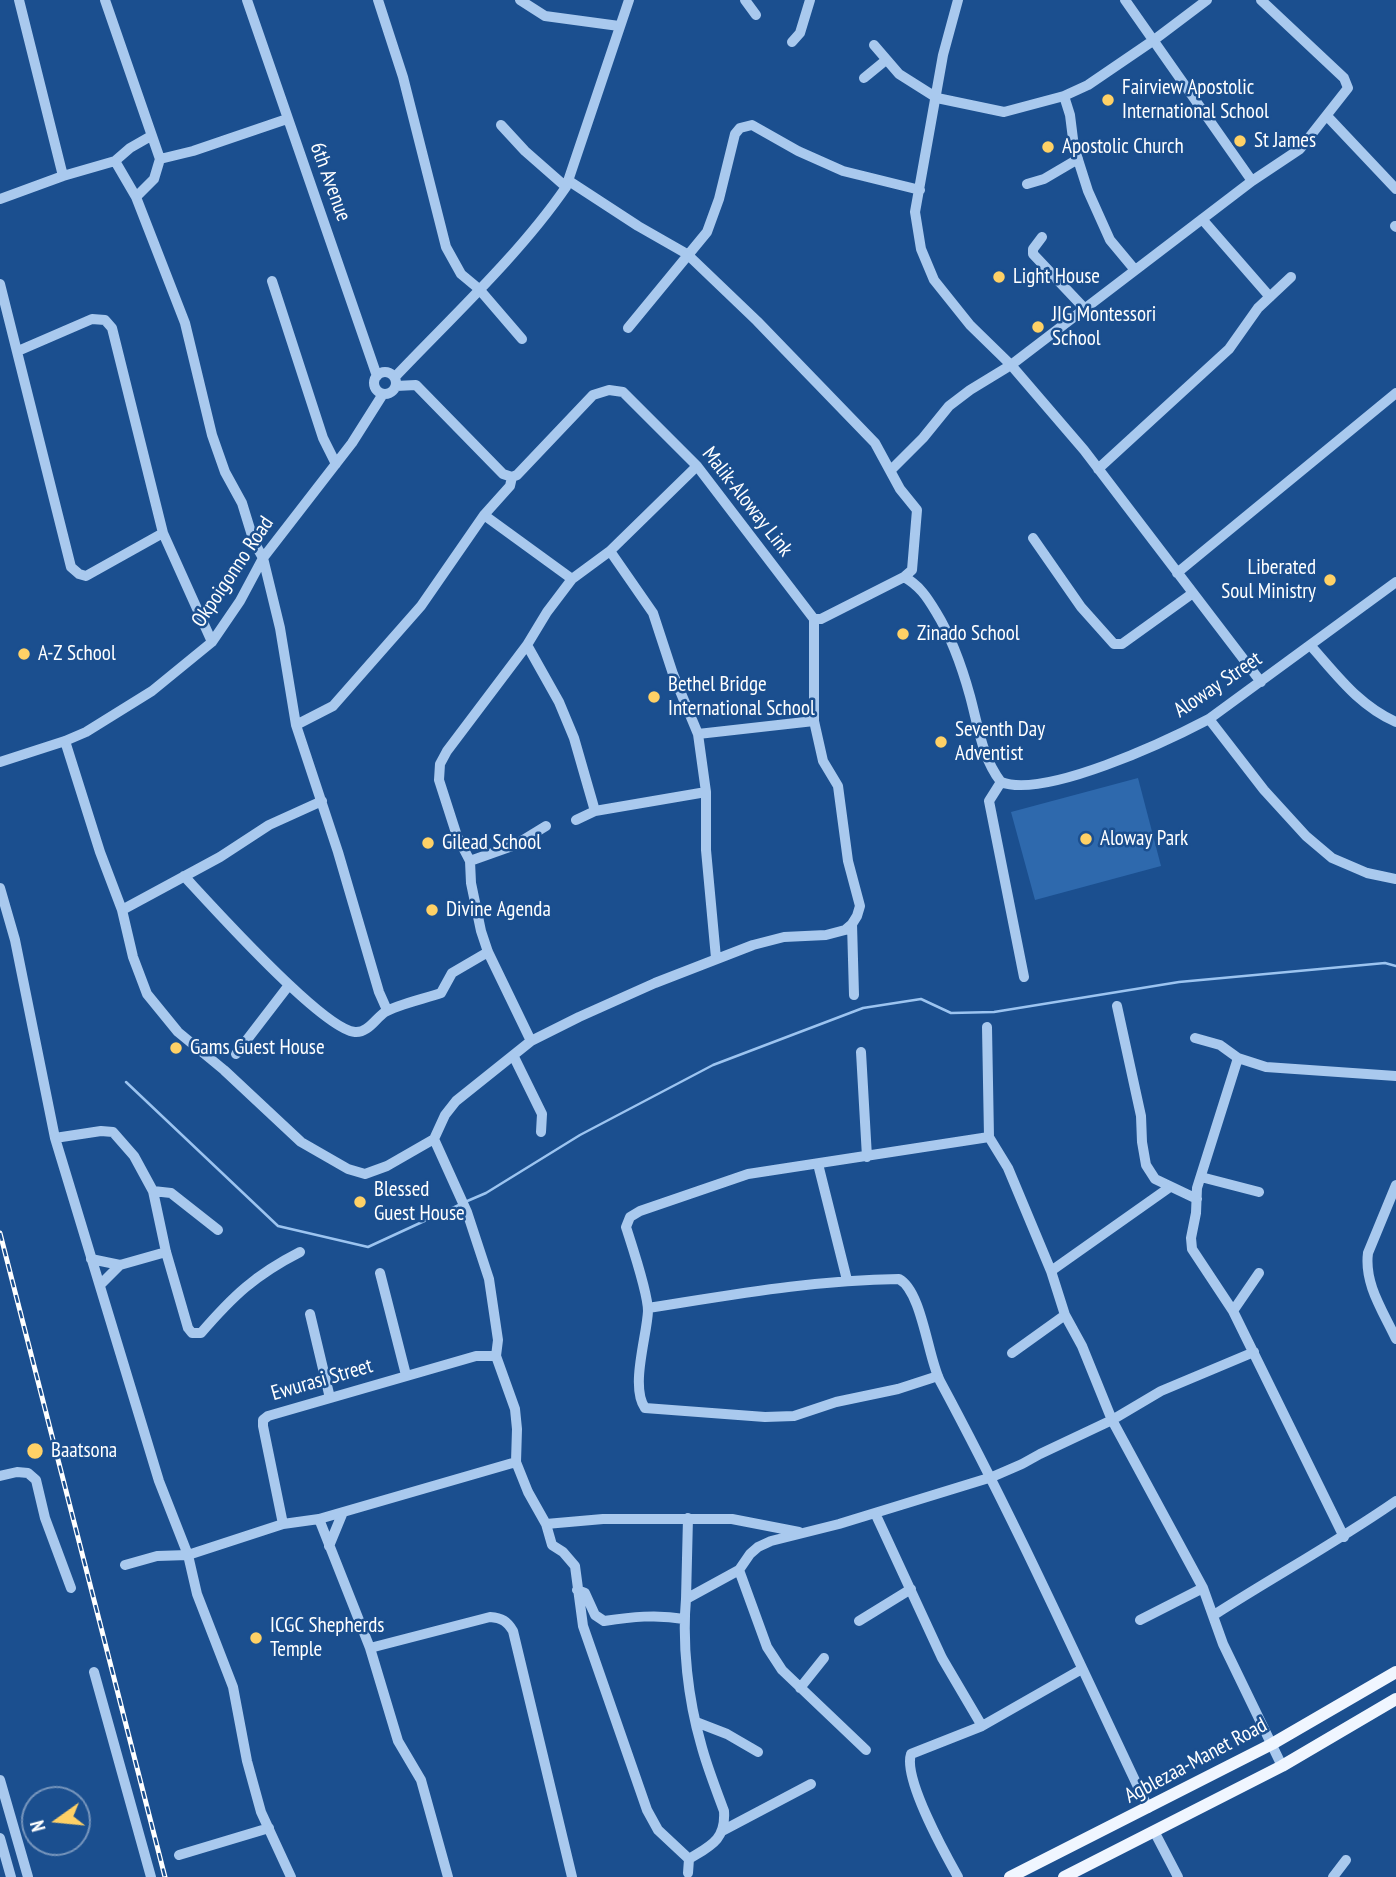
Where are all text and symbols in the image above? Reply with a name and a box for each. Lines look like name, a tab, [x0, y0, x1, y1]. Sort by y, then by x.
place label: Fairview Apostolic International School	[1122, 75, 1269, 125]
marker: Fairview Apostolic International School	[1100, 92, 1116, 108]
place label: St James	[1254, 128, 1316, 154]
marker: St James	[1232, 133, 1248, 149]
place label: Apostolic Church	[1062, 134, 1184, 160]
street label: 6th Avenue	[304, 139, 356, 225]
marker: Apostolic Church	[1040, 139, 1056, 155]
place label: Light House	[1013, 264, 1100, 290]
marker: Light House	[991, 269, 1007, 285]
place label: JIG Montessori School	[1052, 302, 1156, 352]
marker: JIG Montessori School	[1030, 319, 1046, 335]
street label: Malik-Aloway Link	[696, 442, 798, 562]
street label: Okpoigonno Road	[187, 512, 279, 632]
place label: Liberated Soul Ministry	[1221, 555, 1316, 605]
marker: Liberated Soul Ministry	[1322, 572, 1338, 588]
place label: Zinado School	[917, 621, 1020, 647]
marker: Zinado School	[895, 626, 911, 642]
place label: A-Z School	[38, 641, 116, 667]
marker: A-Z School	[16, 646, 32, 662]
street label: Aloway Street	[1169, 647, 1267, 723]
place label: Bethel Bridge International School	[668, 672, 815, 722]
marker: Bethel Bridge International School	[646, 689, 662, 705]
place label: Seventh Day Adventist	[955, 717, 1045, 767]
marker: Seventh Day Adventist	[933, 734, 949, 750]
place label: Aloway Park	[1100, 826, 1188, 852]
place label: Gilead School	[442, 830, 541, 856]
marker: Aloway Park	[1078, 831, 1094, 847]
marker: Gilead School	[420, 835, 436, 851]
place label: Divine Agenda	[446, 897, 551, 923]
marker: Divine Agenda	[424, 902, 440, 918]
place label: Gams Guest House	[190, 1035, 325, 1061]
marker: Gams Guest House	[168, 1040, 184, 1056]
place label: Blessed Guest House	[374, 1177, 465, 1227]
marker: Blessed Guest House	[352, 1194, 368, 1210]
street label: Ewurasi Street	[268, 1354, 376, 1406]
place label: Baatsona	[51, 1438, 117, 1464]
marker: Baatsona	[25, 1441, 45, 1461]
place label: ICGC Shepherds Temple	[270, 1613, 384, 1663]
marker: ICGC Shepherds Temple	[248, 1630, 264, 1646]
street label: Agblezaa-Manet Road	[1121, 1713, 1271, 1809]
north arrow	[21, 1786, 91, 1856]
text: N	[25, 1818, 51, 1834]

